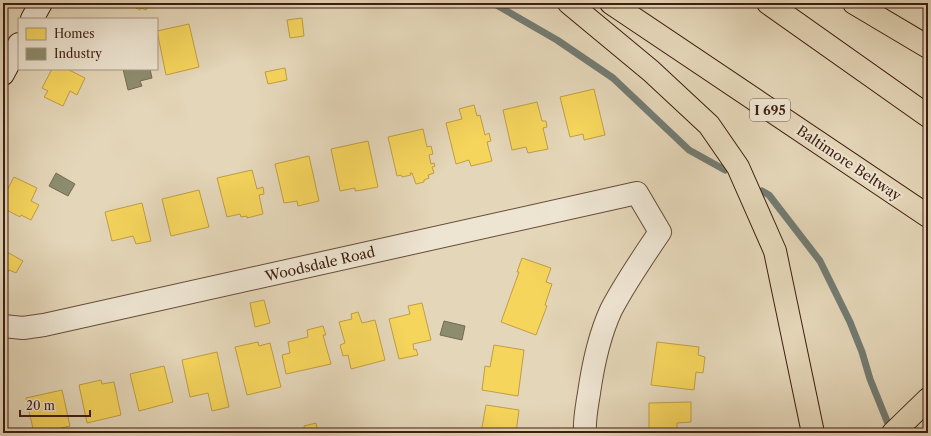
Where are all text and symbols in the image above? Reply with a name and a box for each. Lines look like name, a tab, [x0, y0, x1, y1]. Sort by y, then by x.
legend	[18, 18, 158, 70]
text: Homes	[54, 26, 94, 41]
text: Industry	[54, 46, 102, 61]
road number: I 695	[750, 99, 790, 121]
street label: Baltimore Beltway	[793, 121, 905, 205]
street label: Woodsdale Road	[262, 243, 377, 286]
scale bar	[20, 392, 90, 418]
text: 20 m	[26, 398, 55, 413]

